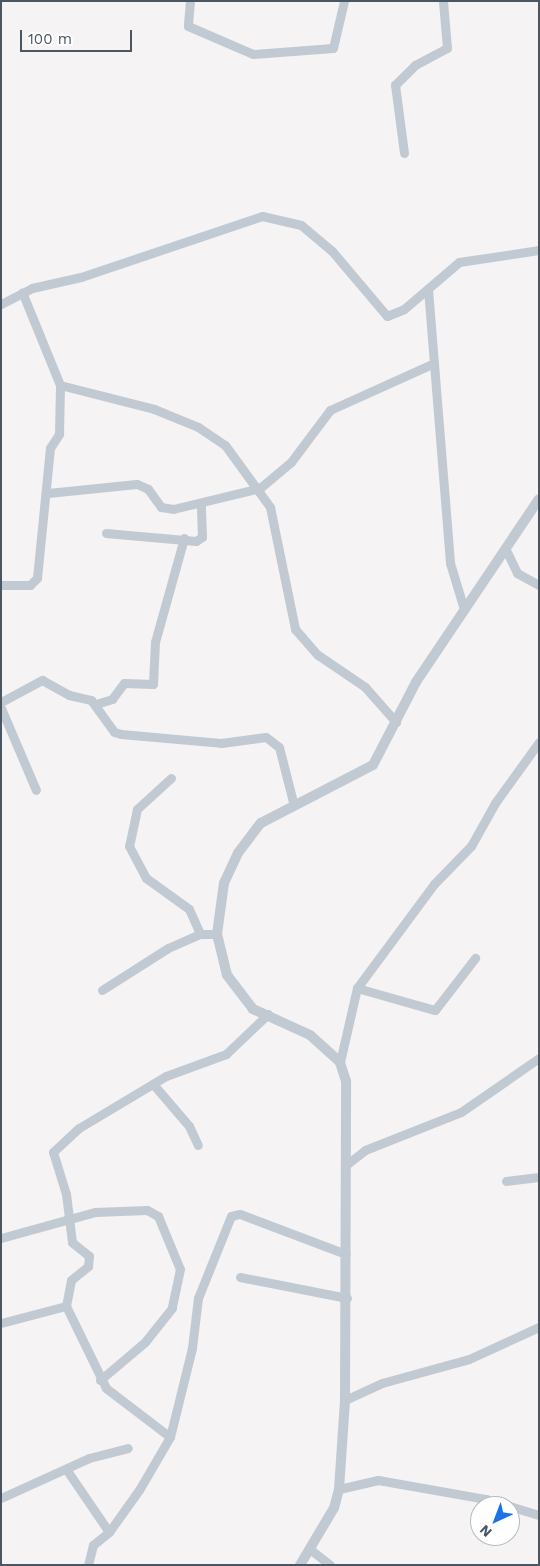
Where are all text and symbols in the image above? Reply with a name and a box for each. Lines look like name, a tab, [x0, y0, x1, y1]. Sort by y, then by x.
scale bar	[22, 20, 135, 52]
text: 100 m	[28, 30, 72, 48]
north arrow	[470, 1496, 520, 1546]
text: N	[476, 1522, 495, 1541]

